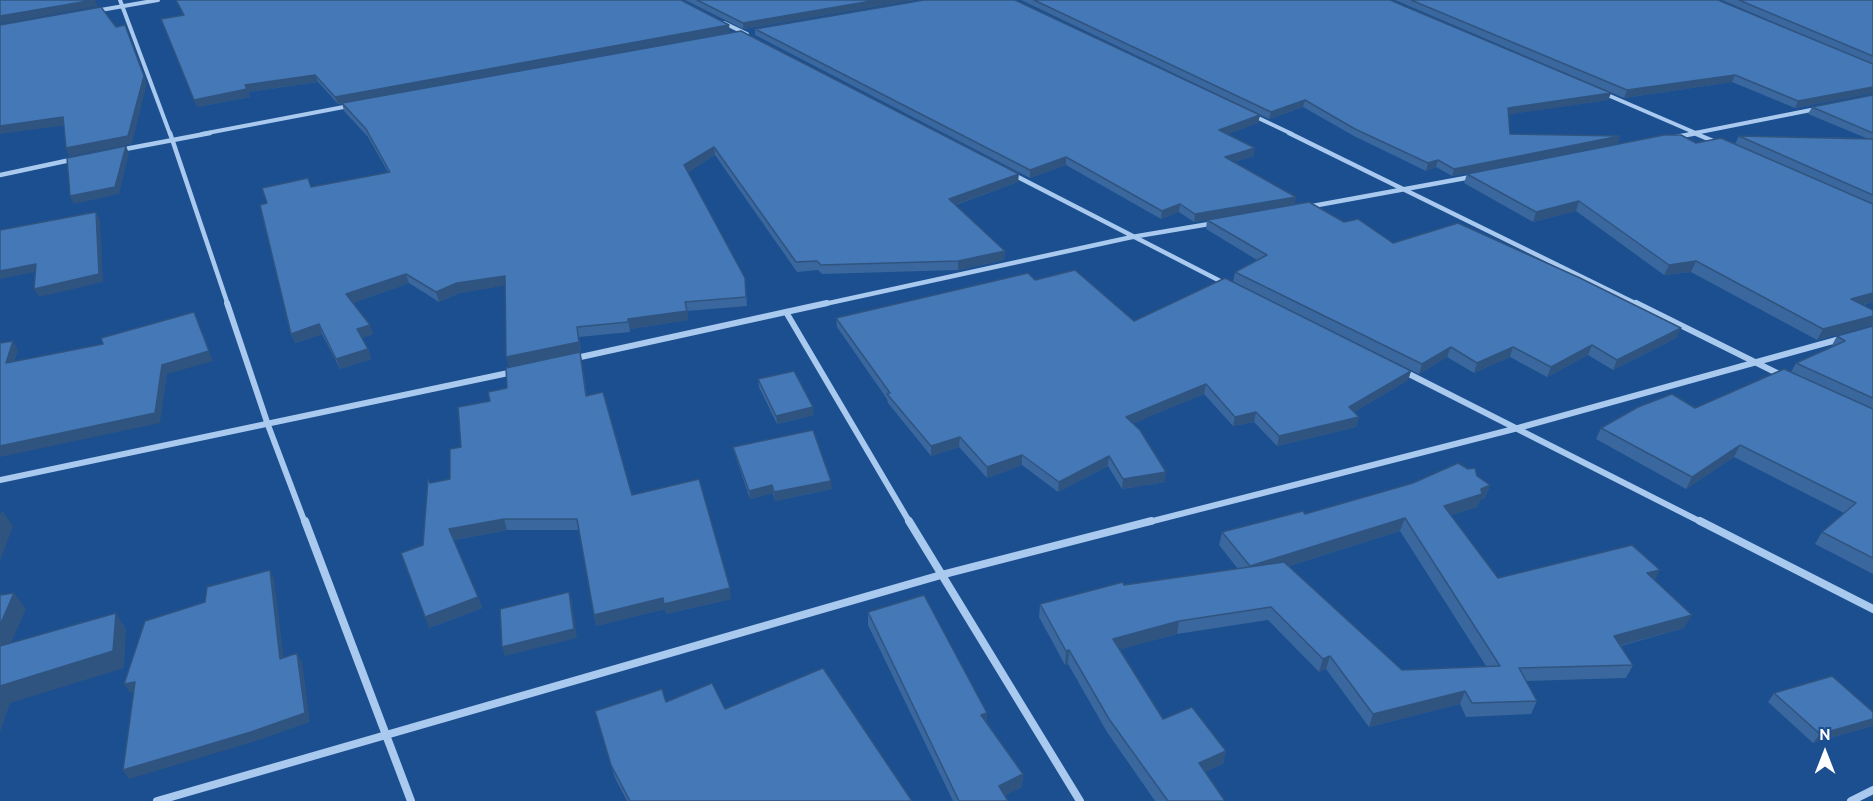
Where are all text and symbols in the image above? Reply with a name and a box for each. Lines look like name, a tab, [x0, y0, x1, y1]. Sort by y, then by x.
north arrow	[1795, 723, 1855, 783]
text: N	[1819, 725, 1831, 744]

